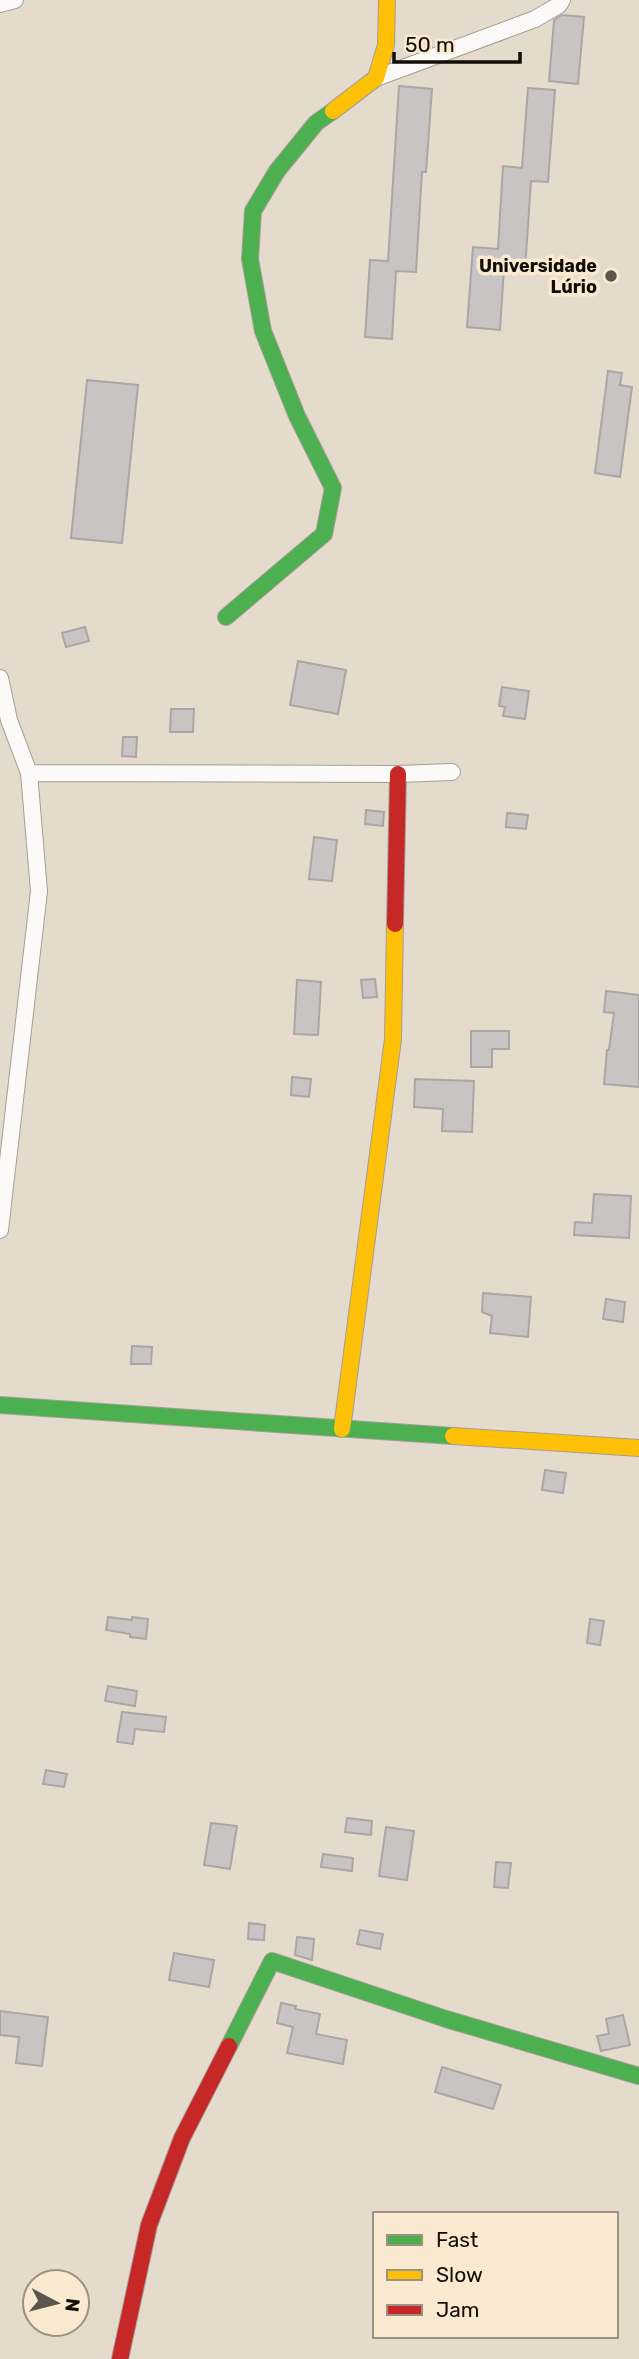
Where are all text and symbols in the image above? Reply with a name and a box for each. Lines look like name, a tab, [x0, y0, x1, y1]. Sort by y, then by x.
scale bar	[394, 21, 520, 65]
text: 50 m	[405, 32, 455, 57]
place label: Universidade Lúrio	[479, 255, 597, 298]
marker: Universidade Lúrio	[603, 268, 619, 284]
legend	[373, 2212, 618, 2338]
text: Fast	[436, 2227, 478, 2252]
text: Slow	[436, 2262, 483, 2287]
north arrow	[21, 2268, 91, 2338]
text: N	[60, 2297, 85, 2313]
text: Jam	[436, 2297, 480, 2322]

